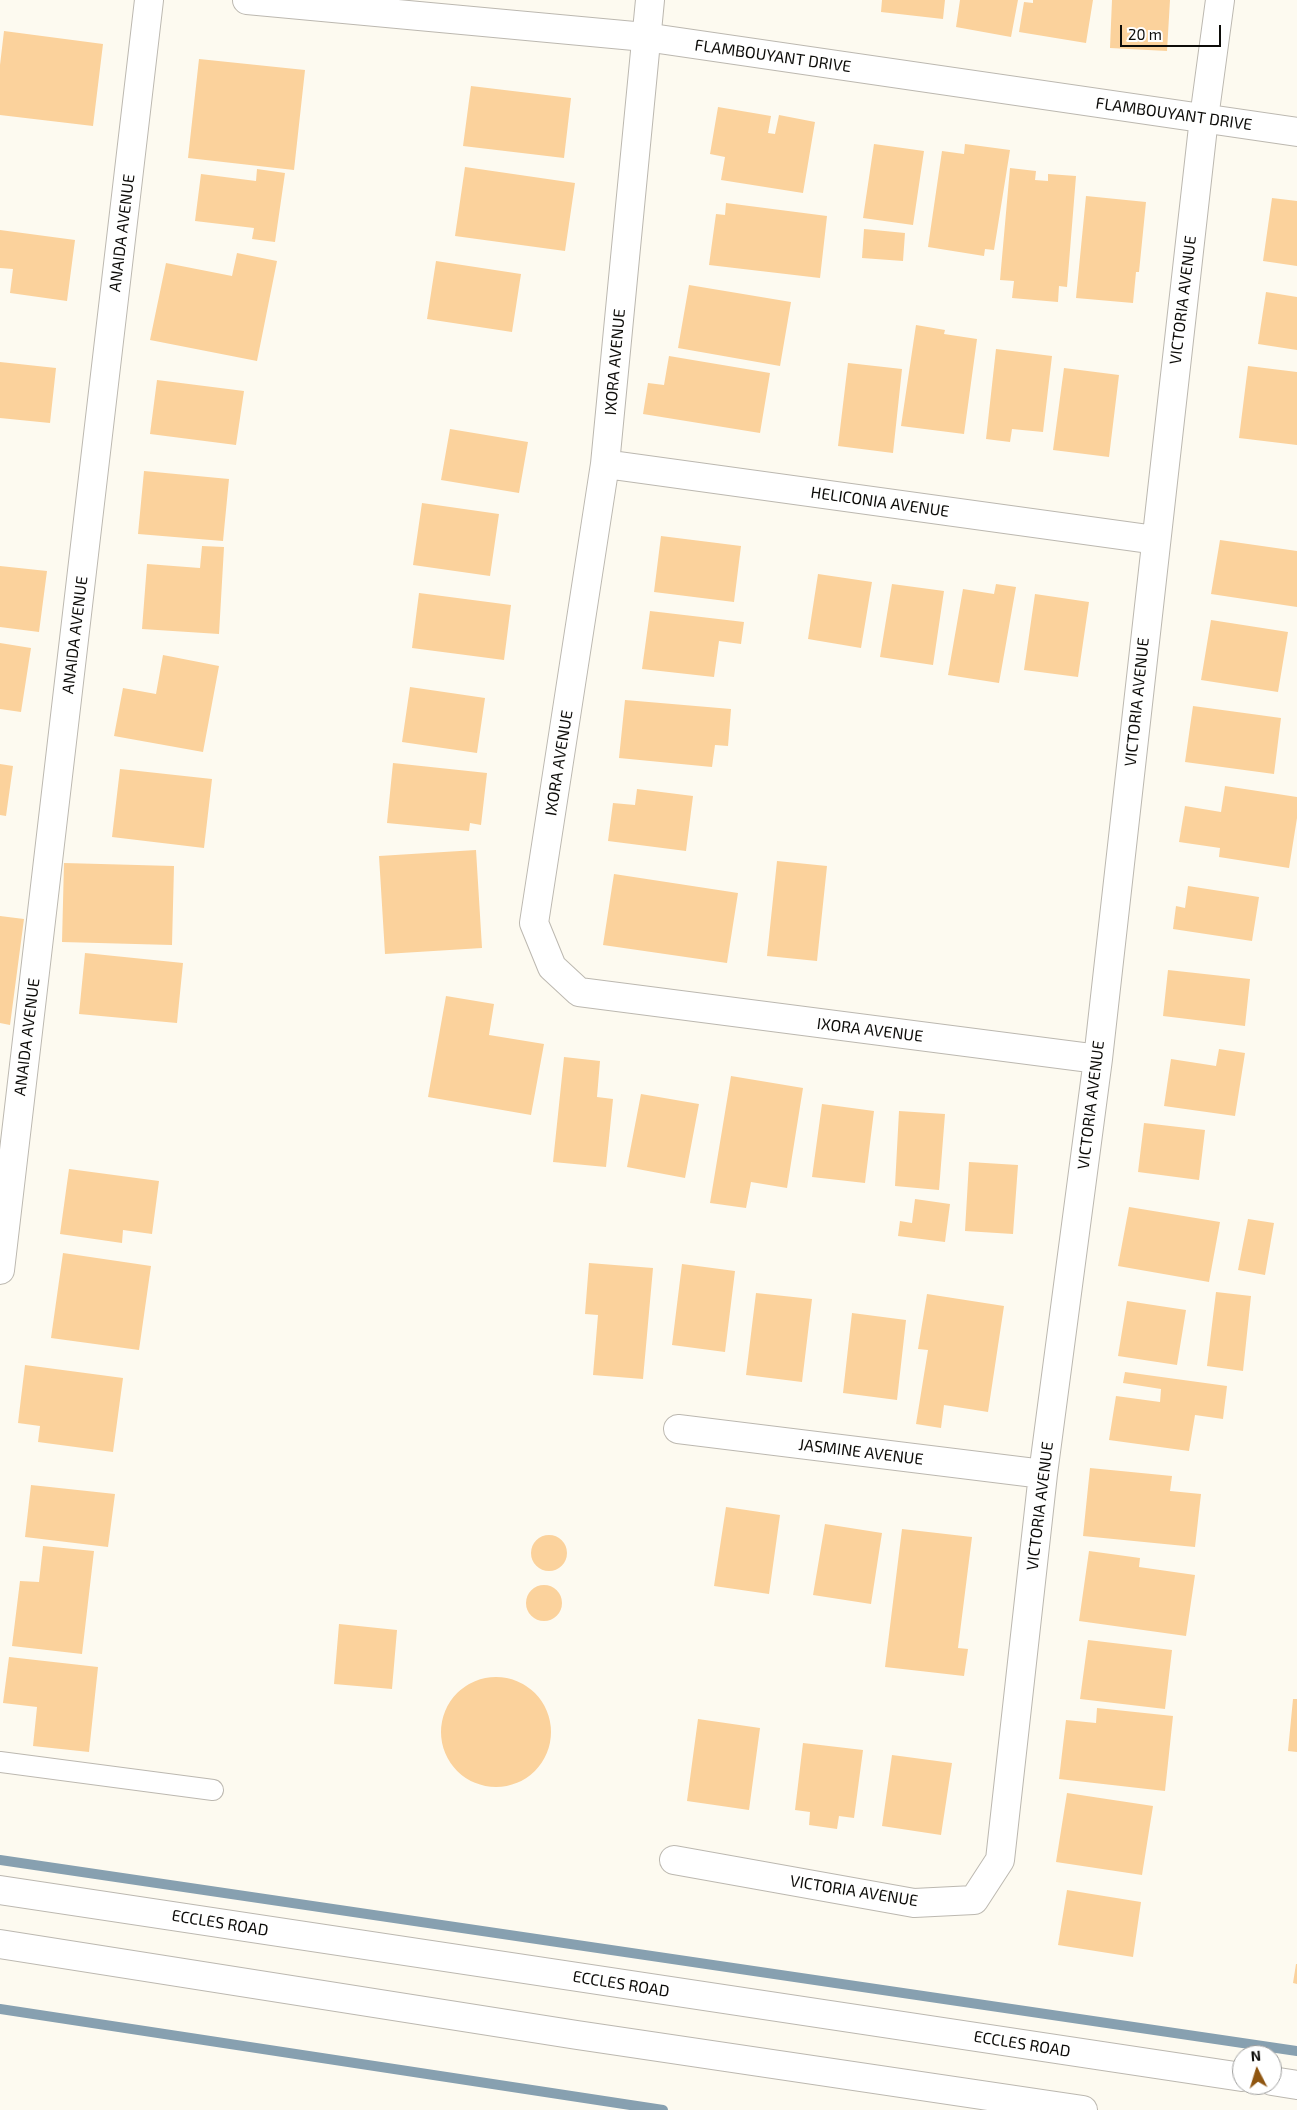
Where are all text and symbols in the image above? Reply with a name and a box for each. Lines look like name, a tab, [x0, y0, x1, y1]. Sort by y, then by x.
scale bar	[1122, 15, 1223, 47]
text: 20 m	[1128, 25, 1162, 43]
street label: FLAMBOUYANT DRIVE	[694, 36, 852, 76]
street label: FLAMBOUYANT DRIVE	[1095, 94, 1253, 134]
street label: ANAIDA AVENUE	[105, 173, 139, 293]
street label: VICTORIA AVENUE	[1166, 235, 1200, 365]
street label: IXORA AVENUE	[601, 308, 629, 416]
street label: HELICONIA AVENUE	[809, 483, 951, 521]
street label: ANAIDA AVENUE	[58, 575, 92, 695]
street label: VICTORIA AVENUE	[1121, 637, 1153, 767]
street label: IXORA AVENUE	[541, 709, 577, 817]
street label: ANAIDA AVENUE	[10, 977, 44, 1097]
street label: IXORA AVENUE	[816, 1014, 924, 1046]
street label: VICTORIA AVENUE	[1074, 1040, 1108, 1170]
street label: JASMINE AVENUE	[798, 1435, 924, 1469]
street label: VICTORIA AVENUE	[1023, 1441, 1057, 1571]
street label: VICTORIA AVENUE	[789, 1871, 919, 1911]
street label: ECCLES ROAD	[170, 1906, 270, 1940]
street label: ECCLES ROAD	[571, 1967, 671, 2001]
street label: ECCLES ROAD	[972, 2027, 1072, 2061]
north arrow	[1232, 2045, 1282, 2095]
text: N	[1250, 2047, 1262, 2064]

